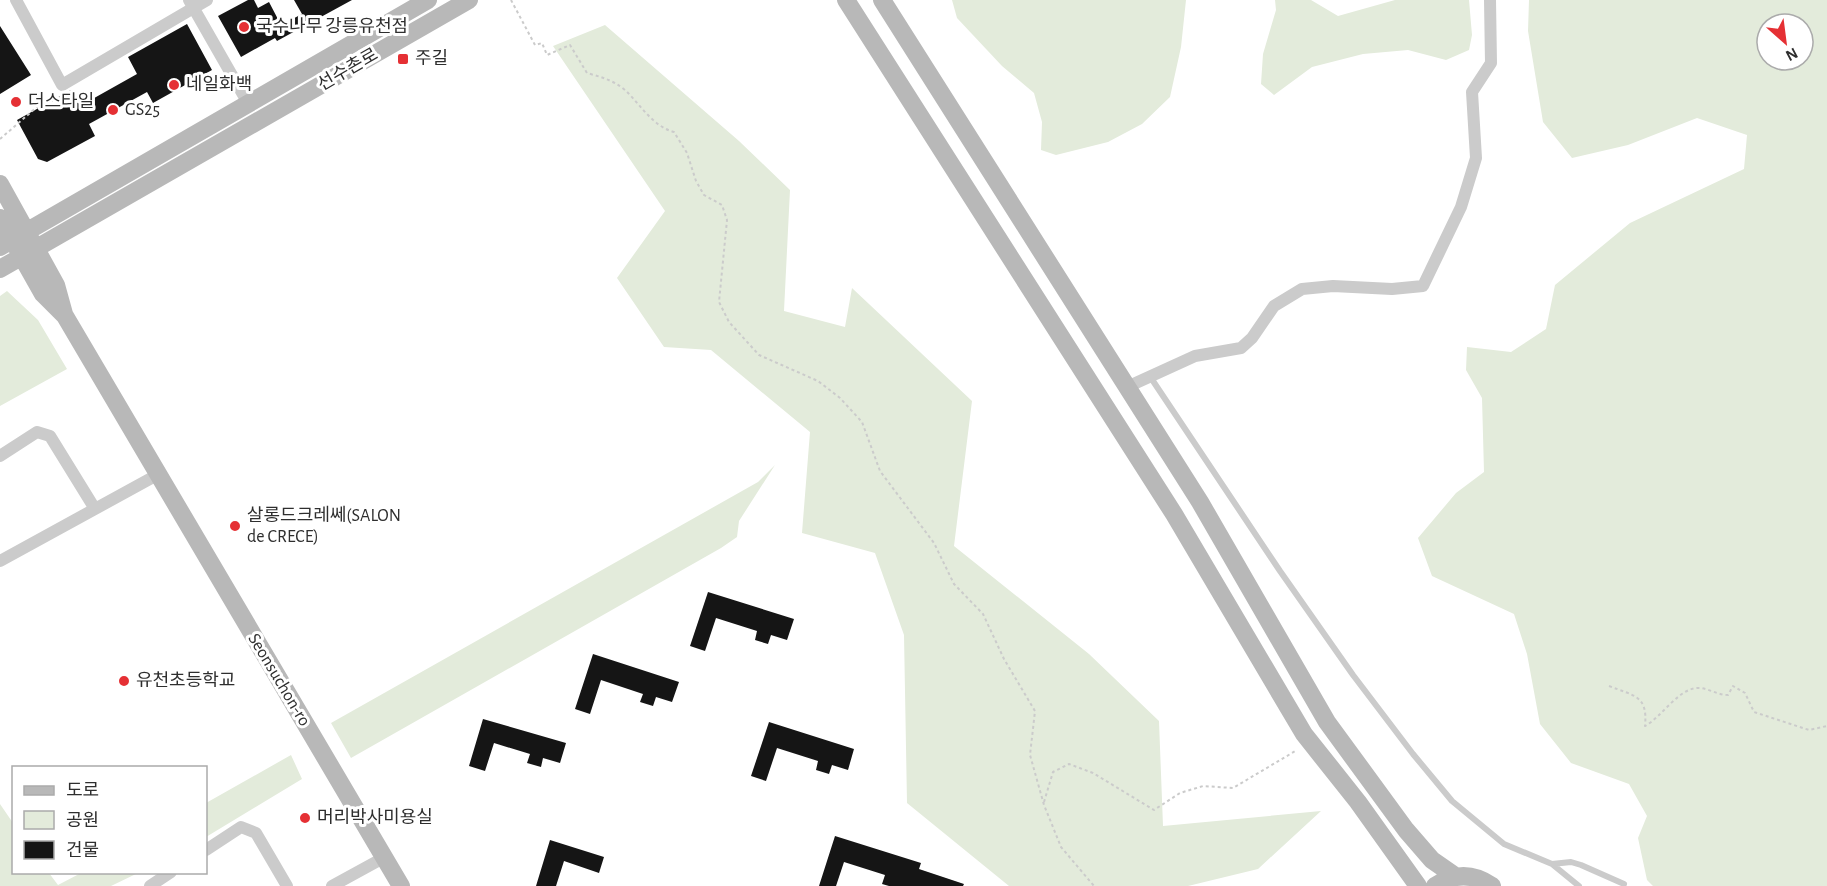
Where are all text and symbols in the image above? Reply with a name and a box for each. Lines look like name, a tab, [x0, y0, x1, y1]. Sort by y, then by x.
north arrow	[1755, 12, 1815, 72]
place label: 국수나무 강릉유천점	[256, 16, 408, 36]
marker: 국수나무 강릉유천점	[237, 20, 251, 34]
street label: 선수촌로	[314, 45, 381, 94]
text: N	[1783, 45, 1800, 64]
place label: 주길	[415, 49, 448, 68]
marker: 주길	[396, 52, 410, 66]
place label: 네일화백	[186, 74, 252, 94]
marker: 네일화백	[167, 78, 181, 92]
place label: 더스타일	[28, 92, 94, 111]
marker: 더스타일	[9, 95, 23, 109]
place label: GS25	[125, 101, 160, 119]
marker: GS25	[106, 103, 120, 117]
place label: 살롱드크레쎄(SALON de CRECE)	[247, 505, 401, 546]
marker: 살롱드크레쎄(SALON de CRECE)	[228, 519, 242, 533]
street label: Seonsuchon-ro	[244, 631, 314, 730]
place label: 유천초등학교	[136, 671, 235, 690]
marker: 유천초등학교	[117, 674, 131, 688]
legend	[12, 766, 207, 874]
text: 도로	[66, 782, 99, 800]
place label: 머리박사미용실	[317, 807, 433, 827]
text: 공원	[66, 811, 99, 830]
marker: 머리박사미용실	[298, 811, 312, 825]
text: 건물	[66, 841, 99, 860]

